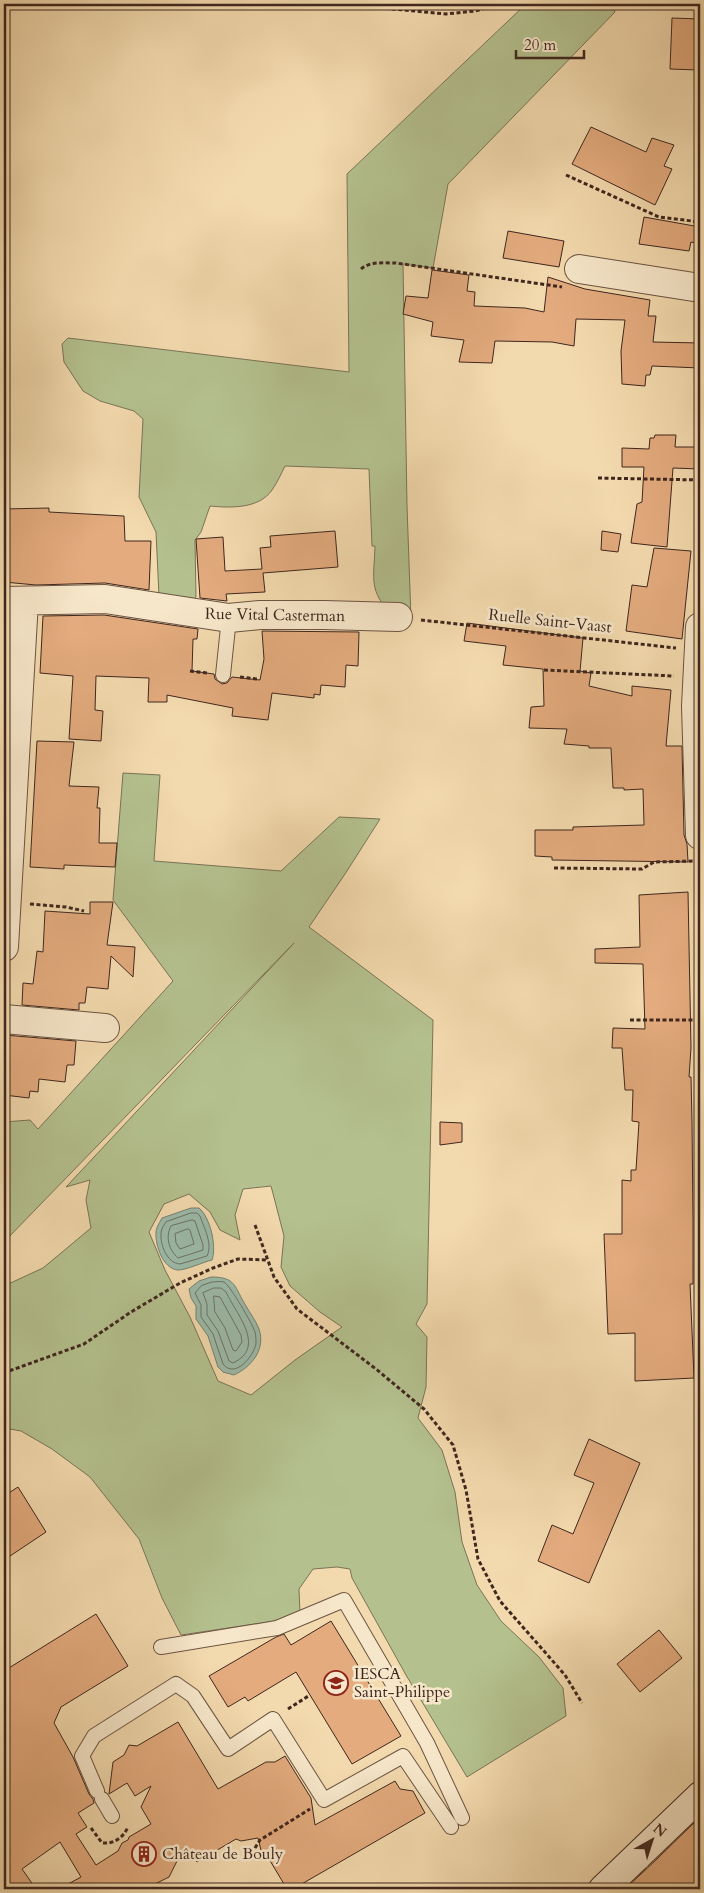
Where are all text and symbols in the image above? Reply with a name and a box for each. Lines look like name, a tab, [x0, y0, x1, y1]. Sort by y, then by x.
scale bar	[516, 28, 584, 60]
text: 20 m	[524, 35, 556, 55]
street label: Rue Vital Casterman	[205, 603, 345, 627]
street label: Ruelle Saint-Vaast	[487, 604, 613, 638]
place label: IESCA Saint-Philippe	[354, 1663, 450, 1703]
school or university icon: IESCA Saint-Philippe	[323, 1670, 349, 1696]
north arrow	[626, 1816, 676, 1866]
text: N	[649, 1819, 671, 1841]
building icon: Château de Bouly	[131, 1841, 157, 1867]
place label: Château de Bouly	[162, 1843, 284, 1865]

